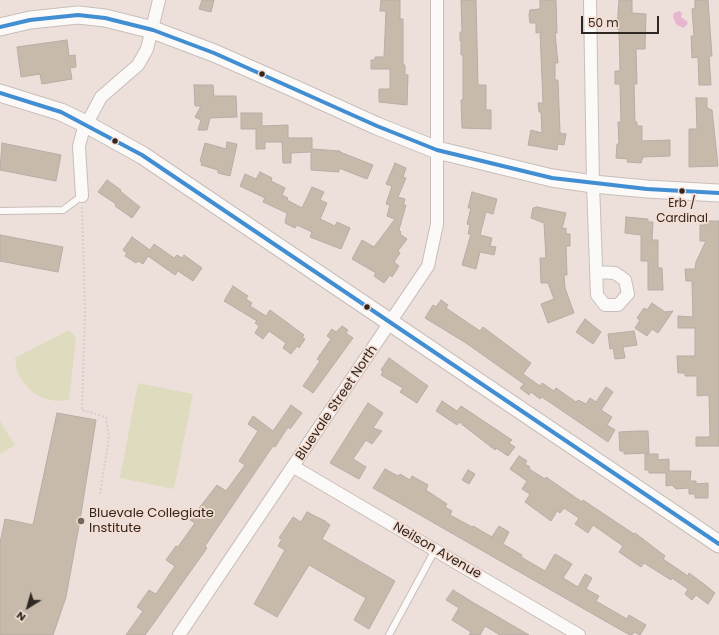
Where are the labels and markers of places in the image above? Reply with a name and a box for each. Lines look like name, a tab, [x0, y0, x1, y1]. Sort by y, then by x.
unlabelled marker	[257, 69, 267, 79]
unlabelled marker	[110, 136, 120, 146]
marker: Erb / Cardinal	[677, 186, 687, 196]
place label: Erb / Cardinal	[656, 197, 708, 225]
unlabelled marker	[362, 302, 372, 312]
place label: Bluevale Collegiate Institute	[89, 506, 214, 537]
marker: Bluevale Collegiate Institute	[76, 516, 86, 526]

